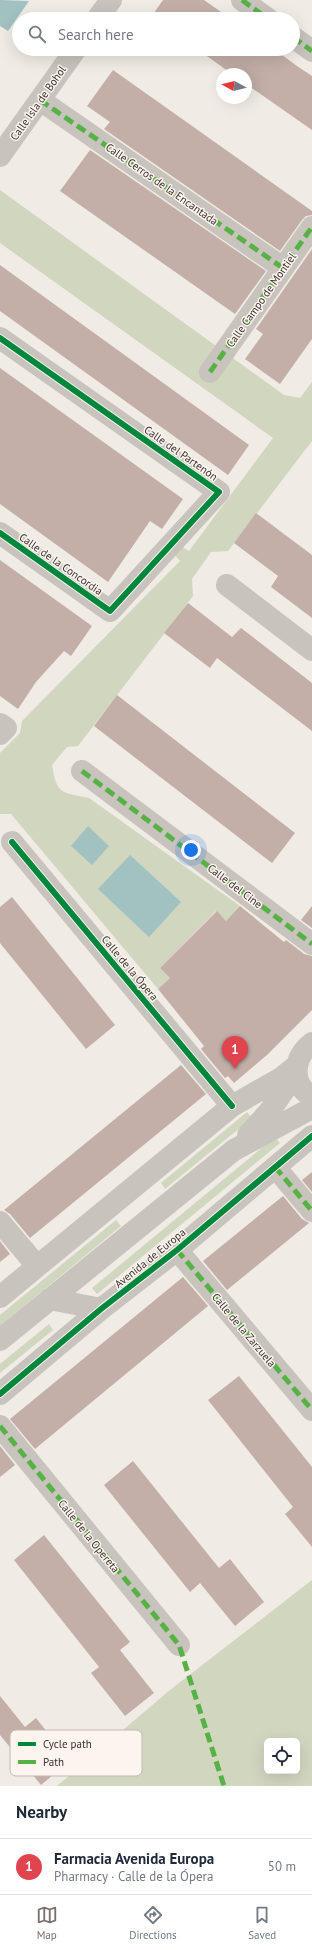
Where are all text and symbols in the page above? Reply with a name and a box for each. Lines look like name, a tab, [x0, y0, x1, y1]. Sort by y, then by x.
search box	[12, 12, 300, 56]
icon: search	[26, 23, 48, 45]
text: Search here	[58, 25, 134, 44]
street label: Calle Isla de Bohol	[7, 62, 69, 143]
north arrow	[216, 68, 252, 104]
street label: Calle Cerros de la Encantada	[103, 140, 221, 228]
street label: Calle Campo de Montiel	[223, 249, 299, 350]
street label: Calle del Partenón	[142, 422, 220, 484]
street label: Calle de la Concordia	[16, 530, 106, 598]
your location	[181, 840, 201, 860]
street label: Calle del Cine	[205, 861, 265, 911]
street label: Calle de la Ópera	[99, 933, 161, 1003]
pin: 1	[222, 1036, 248, 1069]
street label: Avenida de Europa	[112, 1225, 188, 1291]
street label: Calle de la Zarzuela	[209, 1290, 279, 1370]
street label: Calle de la Opereta	[55, 1497, 123, 1575]
legend	[10, 1730, 142, 1776]
text: Cycle path	[43, 1737, 92, 1751]
map controls	[264, 1738, 300, 1774]
button: locate	[264, 1738, 300, 1774]
text: Path	[43, 1755, 64, 1769]
text: Nearby	[16, 1801, 67, 1823]
text: Farmacia Avenida Europa	[54, 1849, 214, 1868]
text: 1	[25, 1858, 33, 1875]
text: 50 m	[268, 1858, 296, 1875]
text: Pharmacy · Calle de la Ópera	[54, 1868, 213, 1885]
tab: Map	[36, 1904, 58, 1942]
tab: Directions	[129, 1904, 177, 1942]
tab: Saved	[248, 1904, 276, 1942]

